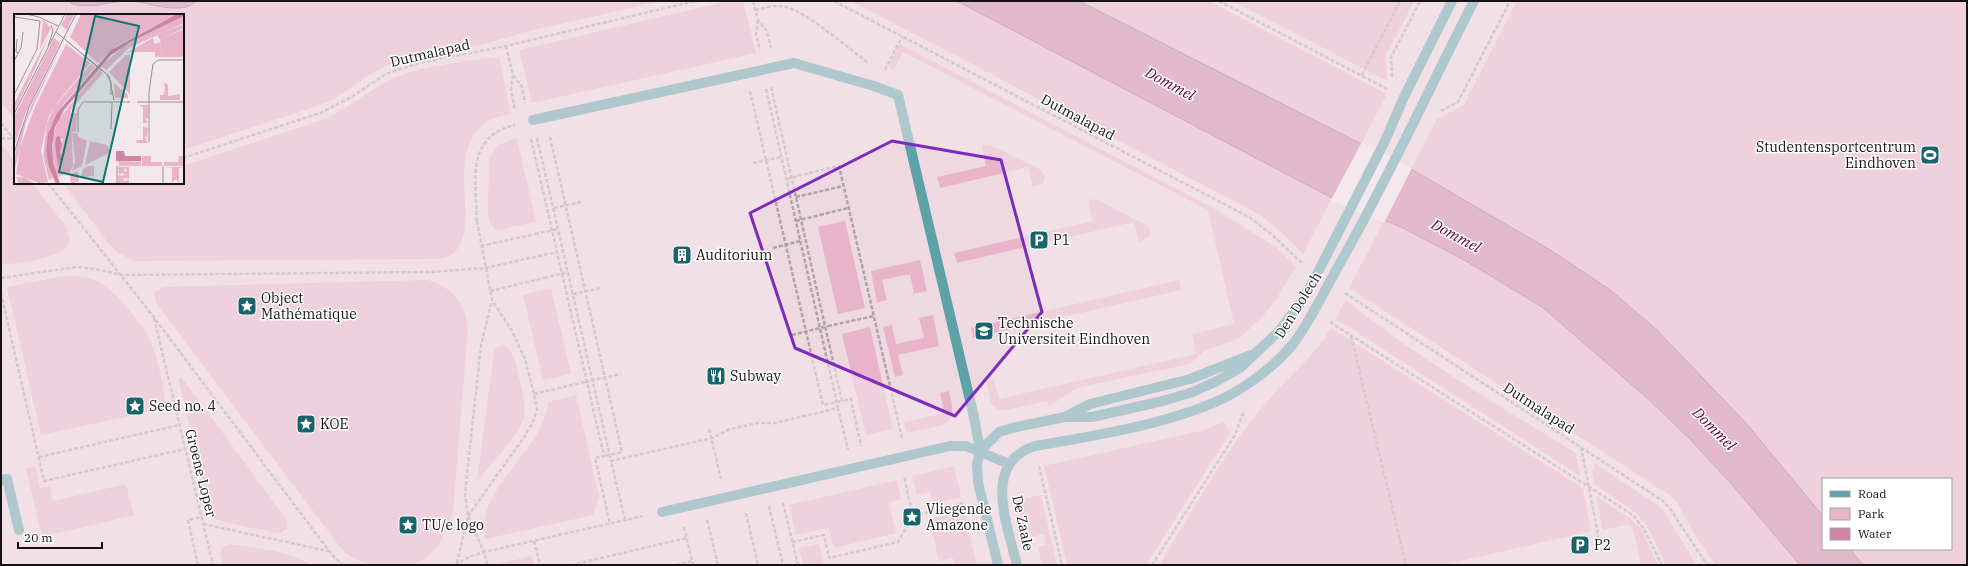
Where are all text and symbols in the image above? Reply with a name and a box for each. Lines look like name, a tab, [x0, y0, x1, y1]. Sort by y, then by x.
inset map	[14, 14, 184, 184]
street label: Dutmalapad	[388, 35, 472, 71]
water label: Dommel	[1141, 62, 1199, 105]
street label: Dutmalapad	[1038, 90, 1119, 144]
place label: Studentensportcentrum Eindhoven	[1756, 138, 1916, 172]
sports icon: Studentensportcentrum Eindhoven	[1919, 144, 1941, 166]
water label: Dommel	[1427, 214, 1485, 257]
parking icon: P1	[1028, 229, 1050, 251]
place label: P1	[1053, 231, 1070, 249]
building icon: Auditorium	[671, 244, 693, 266]
place label: Auditorium	[696, 246, 772, 264]
street label: Den Dolech	[1270, 268, 1326, 342]
place label: Object Mathématique	[261, 289, 357, 323]
place icon: Object Mathématique	[236, 295, 258, 317]
place label: Technische Universiteit Eindhoven	[998, 314, 1150, 348]
school or university icon: Technische Universiteit Eindhoven	[973, 320, 995, 342]
restaurant icon: Subway	[705, 365, 727, 387]
place label: Subway	[730, 367, 781, 385]
street label: Dutmalapad	[1500, 378, 1578, 438]
place icon: Seed no. 4	[124, 395, 146, 417]
place label: Seed no. 4	[149, 397, 216, 415]
water label: Dommel	[1688, 402, 1741, 455]
place icon: KOE	[295, 413, 317, 435]
place label: KOE	[320, 415, 349, 433]
street label: Groene Loper	[181, 427, 221, 520]
legend	[1822, 478, 1952, 550]
text: Road	[1858, 486, 1887, 501]
street label: De Zaale	[1008, 493, 1038, 553]
place label: Vliegende Amazone	[926, 500, 991, 534]
place icon: Vliegende Amazone	[901, 506, 923, 528]
text: Park	[1858, 506, 1884, 521]
place icon: TU/e logo	[397, 514, 419, 536]
place label: TU/e logo	[422, 516, 484, 534]
scale bar	[18, 524, 102, 550]
text: Water	[1858, 526, 1892, 541]
text: 20 m	[24, 530, 53, 545]
parking icon: P2	[1569, 534, 1591, 556]
place label: P2	[1594, 536, 1611, 554]

